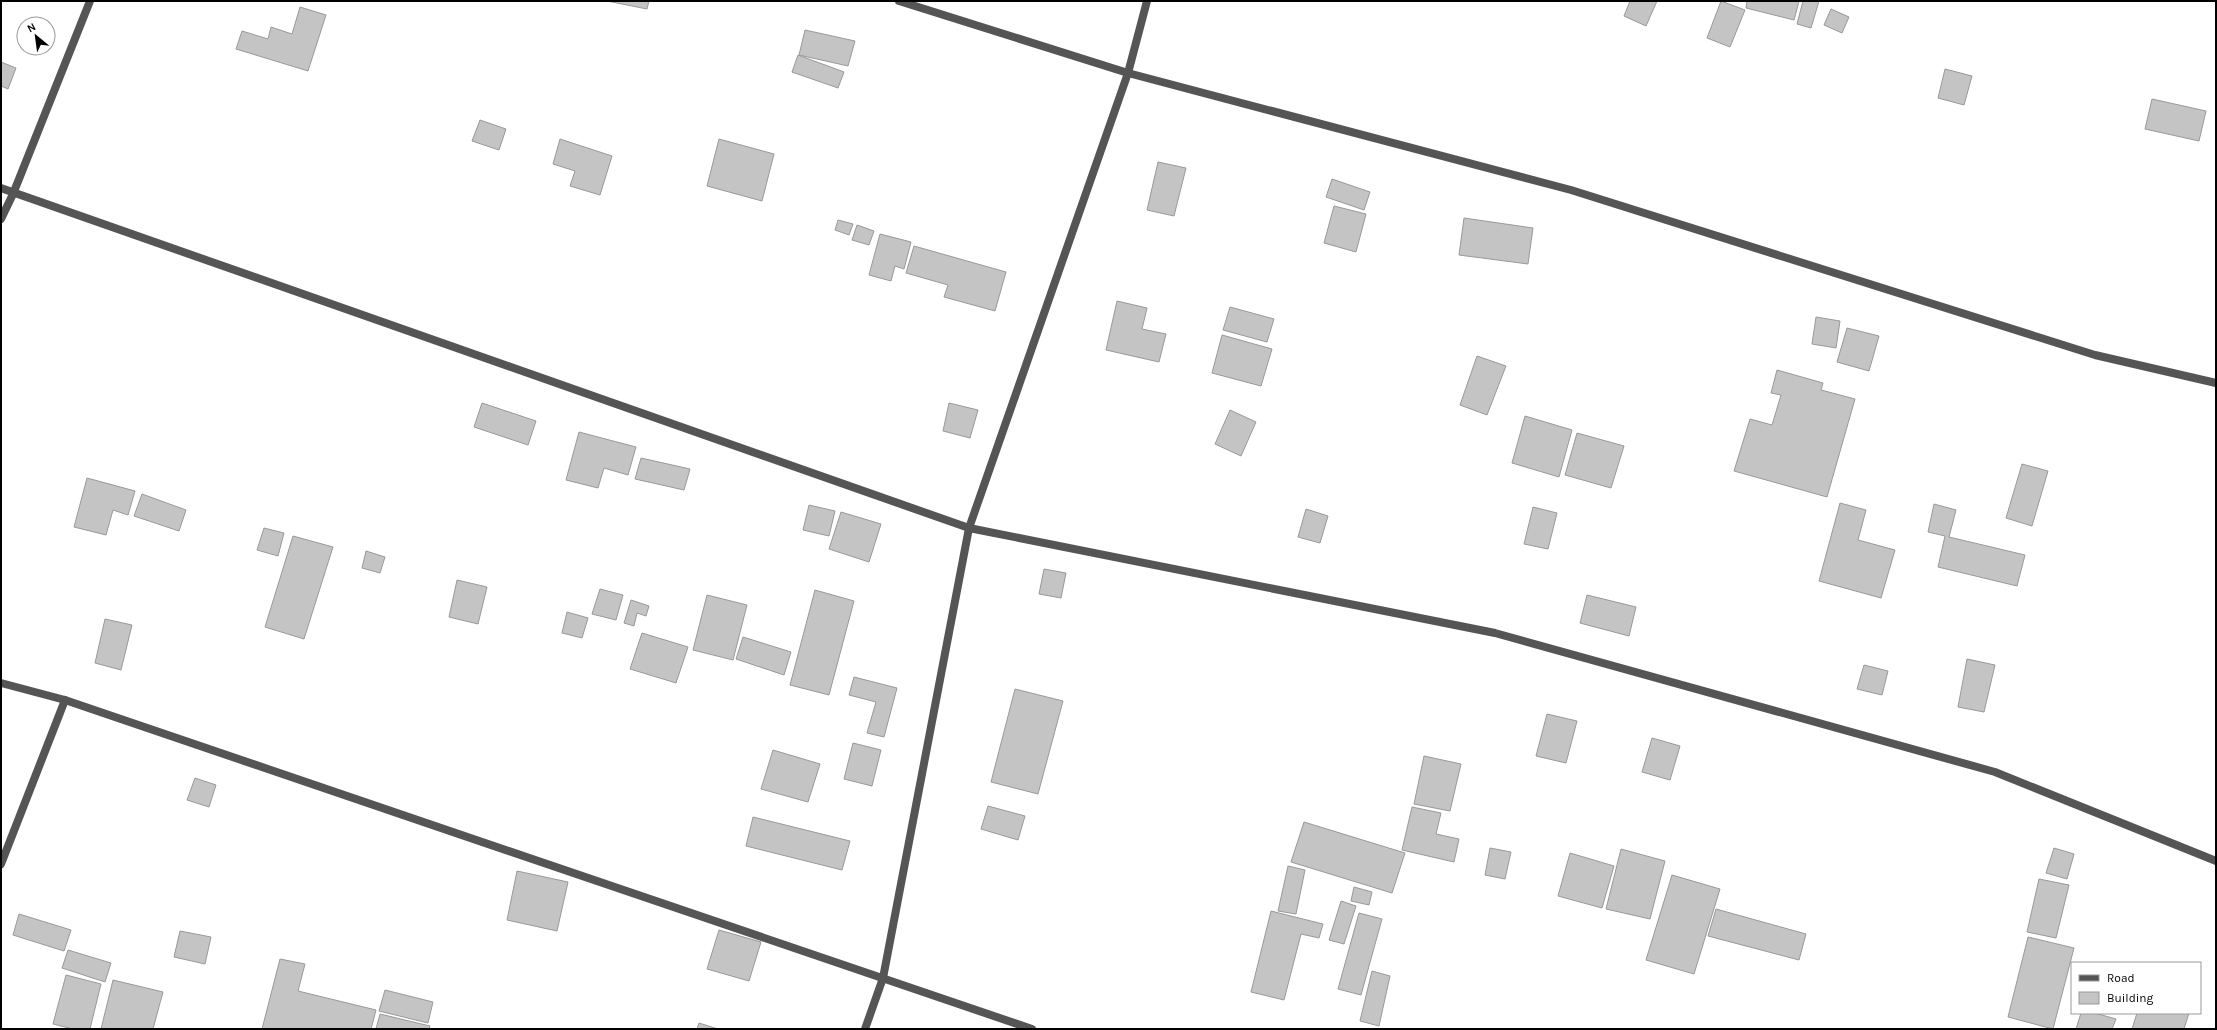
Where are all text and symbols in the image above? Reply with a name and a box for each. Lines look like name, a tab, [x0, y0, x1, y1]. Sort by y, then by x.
north arrow	[16, 16, 56, 56]
text: N	[25, 20, 38, 35]
legend	[2071, 962, 2201, 1014]
text: Road	[2107, 971, 2135, 985]
text: Building	[2107, 991, 2154, 1005]

